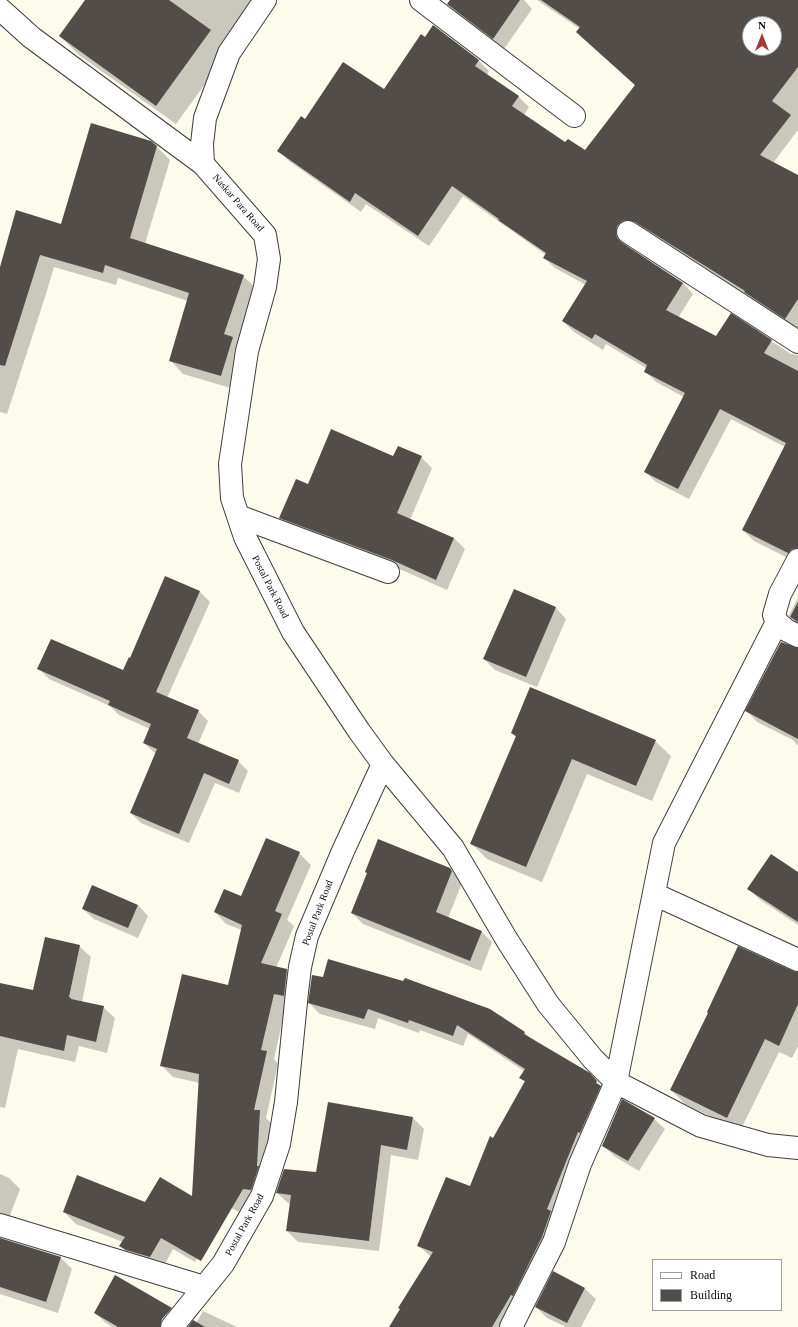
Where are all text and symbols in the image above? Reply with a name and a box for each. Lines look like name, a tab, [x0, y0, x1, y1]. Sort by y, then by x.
north arrow	[742, 16, 782, 56]
text: N	[758, 19, 766, 31]
street label: Naskar Para Road	[210, 172, 266, 234]
street label: Postal Park Road	[249, 554, 291, 620]
street label: Postal Park Road	[300, 879, 336, 947]
street label: Postal Park Road	[223, 1192, 267, 1258]
legend	[652, 1259, 782, 1311]
text: Road	[690, 1268, 715, 1282]
text: Building	[690, 1288, 732, 1302]

